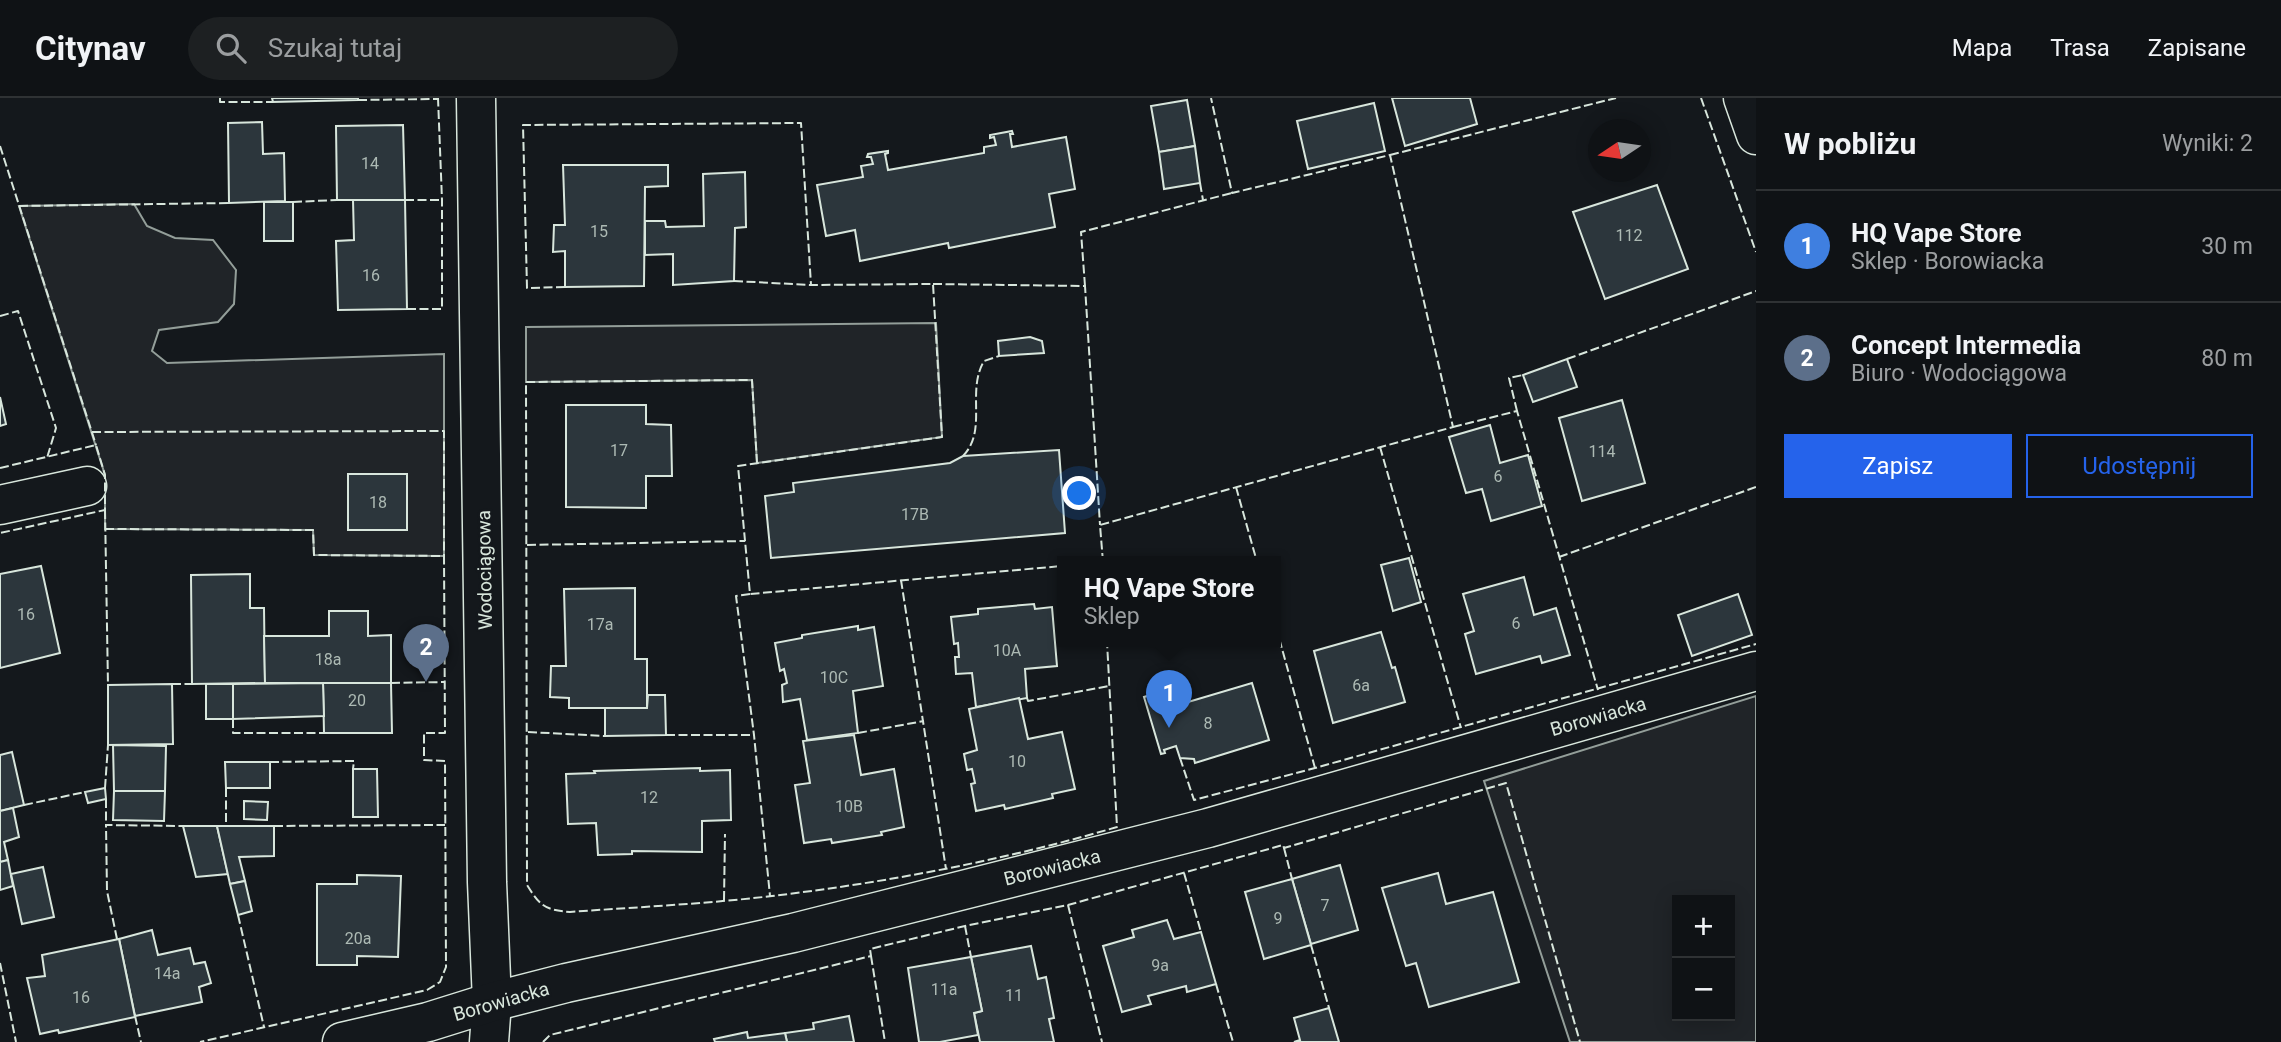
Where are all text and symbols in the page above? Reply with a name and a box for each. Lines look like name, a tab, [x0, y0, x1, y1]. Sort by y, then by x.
search box	[188, 17, 678, 80]
text: Citynav	[35, 29, 146, 68]
icon: search	[212, 29, 250, 67]
text: Szukaj tutaj	[268, 33, 402, 63]
text: Mapa	[1952, 34, 2012, 62]
text: Trasa	[2050, 34, 2110, 62]
text: Zapisane	[2148, 34, 2246, 62]
north arrow	[1588, 119, 1651, 182]
text: W pobliżu	[1784, 126, 1916, 161]
text: Wyniki: 2	[2162, 130, 2253, 157]
house number: 14	[361, 154, 379, 173]
text: HQ Vape Store	[1851, 218, 2022, 248]
house number: 15	[590, 222, 608, 241]
house number: 112	[1616, 226, 1642, 245]
text: 1	[1800, 233, 1814, 260]
text: 30 m	[2201, 233, 2253, 260]
text: Sklep · Borowiacka	[1851, 248, 2044, 275]
house number: 16	[362, 266, 380, 285]
text: Concept Intermedia	[1851, 330, 2081, 360]
text: 2	[1800, 345, 1814, 372]
text: 80 m	[2201, 345, 2253, 372]
text: Biuro · Wodociągowa	[1851, 360, 2067, 387]
button: Zapisz	[1784, 434, 2012, 498]
button: Udostępnij	[2026, 434, 2253, 498]
house number: 17	[610, 441, 628, 460]
house number: 114	[1589, 442, 1615, 461]
house number: 6	[1494, 467, 1503, 486]
your location	[1062, 476, 1096, 510]
house number: 18	[369, 493, 387, 512]
house number: 17B	[901, 505, 929, 524]
street label: Wodociągowa	[472, 510, 497, 630]
popup	[1057, 556, 1281, 647]
text: HQ Vape Store	[1084, 573, 1254, 603]
text: Sklep	[1084, 603, 1140, 630]
house number: 16	[17, 605, 35, 624]
house number: 6	[1512, 614, 1521, 633]
house number: 17a	[587, 615, 613, 634]
pin: 2	[403, 624, 449, 682]
house number: 10A	[993, 641, 1022, 660]
house number: 18a	[315, 650, 341, 669]
house number: 10C	[820, 668, 848, 687]
pin: 1	[1146, 670, 1192, 728]
house number: 6a	[1352, 676, 1370, 695]
house number: 20	[348, 691, 366, 710]
street label: Borowiacka	[1547, 692, 1649, 741]
house number: 8	[1204, 714, 1213, 733]
house number: 10	[1008, 752, 1026, 771]
house number: 12	[640, 788, 658, 807]
house number: 10B	[835, 797, 863, 816]
street label: Borowiacka	[1001, 844, 1103, 891]
map controls	[1672, 895, 1735, 1021]
button: +	[1672, 895, 1735, 958]
house number: 7	[1321, 896, 1330, 915]
house number: 9	[1274, 909, 1283, 928]
house number: 20a	[345, 929, 371, 948]
house number: 9a	[1151, 956, 1169, 975]
button: −	[1672, 958, 1735, 1021]
house number: 14a	[154, 964, 180, 983]
street label: Borowiacka	[450, 977, 552, 1026]
house number: 11a	[931, 980, 957, 999]
house number: 11	[1005, 986, 1023, 1005]
house number: 16	[72, 988, 90, 1007]

